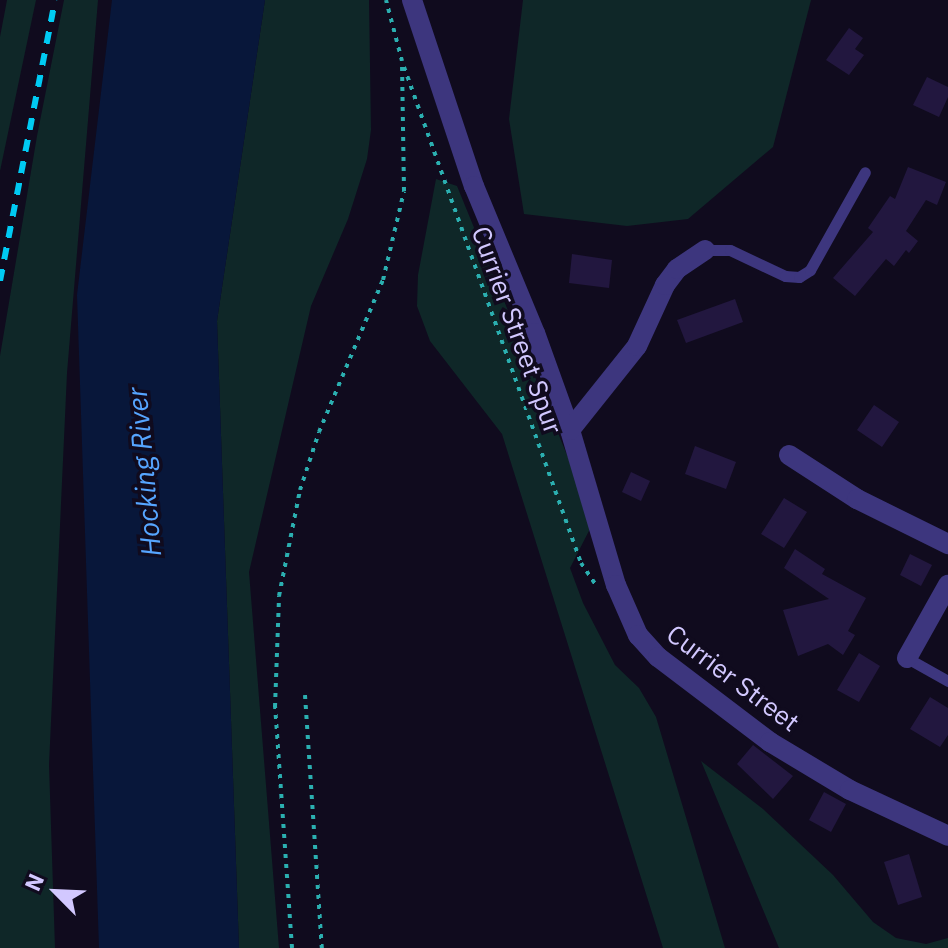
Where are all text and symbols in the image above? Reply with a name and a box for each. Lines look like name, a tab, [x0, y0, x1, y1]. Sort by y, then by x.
street label: Currier Street Spur	[465, 222, 569, 438]
water label: Hocking River	[120, 386, 168, 558]
street label: Currier Street	[661, 618, 805, 738]
north arrow	[16, 852, 96, 932]
text: N	[17, 869, 50, 895]

